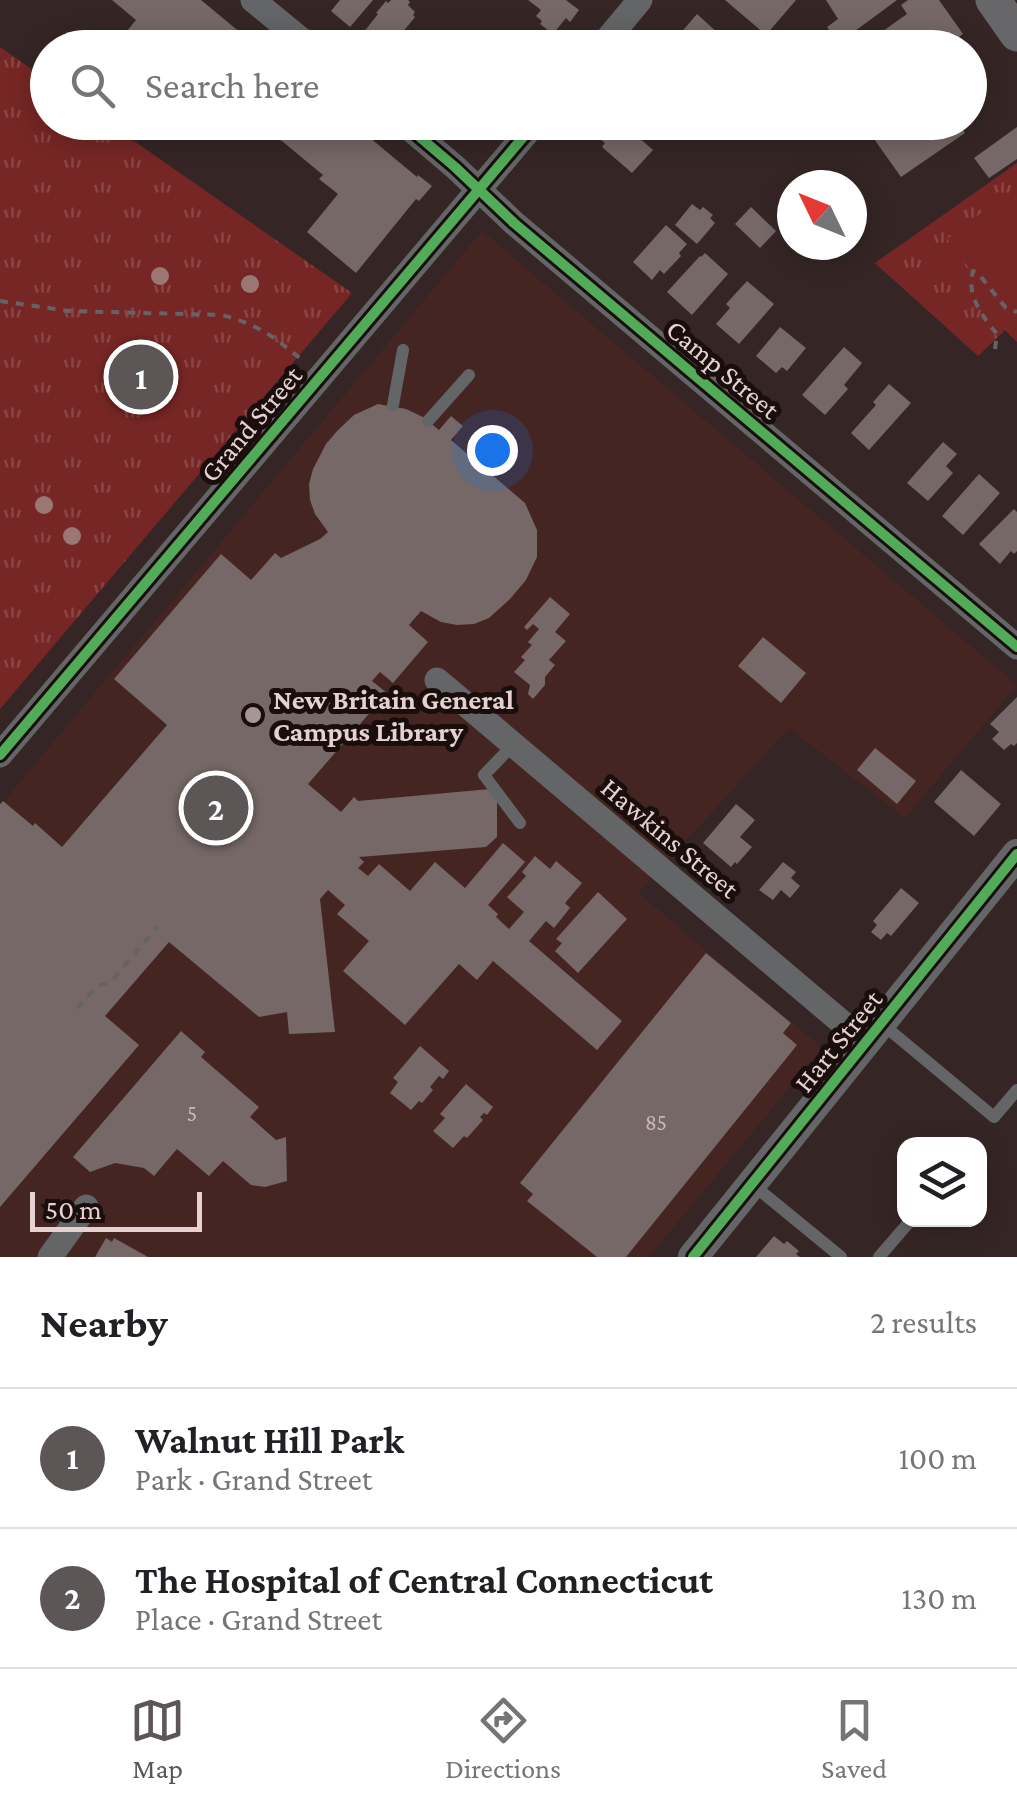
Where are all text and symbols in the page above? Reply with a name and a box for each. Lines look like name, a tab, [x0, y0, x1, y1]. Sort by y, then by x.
search box	[30, 30, 987, 140]
icon: search	[65, 58, 120, 113]
text: Search here	[145, 64, 319, 106]
north arrow	[777, 170, 867, 260]
street label: Camp Street	[660, 313, 786, 425]
pin: 1	[108, 340, 174, 414]
street label: Grand Street	[194, 360, 309, 488]
your location	[467, 425, 518, 476]
place label: New Britain General Campus Library	[273, 684, 514, 747]
marker: New Britain General Campus Library	[242, 704, 264, 726]
pin: 2	[184, 770, 248, 846]
street label: Hawkins Street	[595, 772, 745, 905]
street label: Hart Street	[788, 984, 889, 1098]
house number: 5	[187, 1101, 197, 1126]
house number: 85	[645, 1110, 667, 1135]
map controls	[897, 1137, 987, 1227]
button: layers	[897, 1137, 987, 1227]
scale bar	[30, 1187, 202, 1232]
text: 50 m	[45, 1194, 102, 1225]
text: Nearby	[40, 1299, 168, 1346]
text: 2 results	[870, 1304, 977, 1340]
text: Walnut Hill Park	[135, 1419, 404, 1461]
text: 1	[67, 1440, 78, 1476]
text: 100 m	[898, 1440, 977, 1476]
text: Park · Grand Street	[135, 1461, 372, 1497]
text: The Hospital of Central Connecticut	[135, 1559, 713, 1601]
text: 2	[64, 1580, 81, 1616]
text: 130 m	[901, 1580, 977, 1616]
text: Place · Grand Street	[135, 1601, 382, 1637]
tab: Map	[130, 1693, 185, 1784]
tab: Directions	[445, 1693, 561, 1784]
tab: Saved	[821, 1693, 887, 1784]

